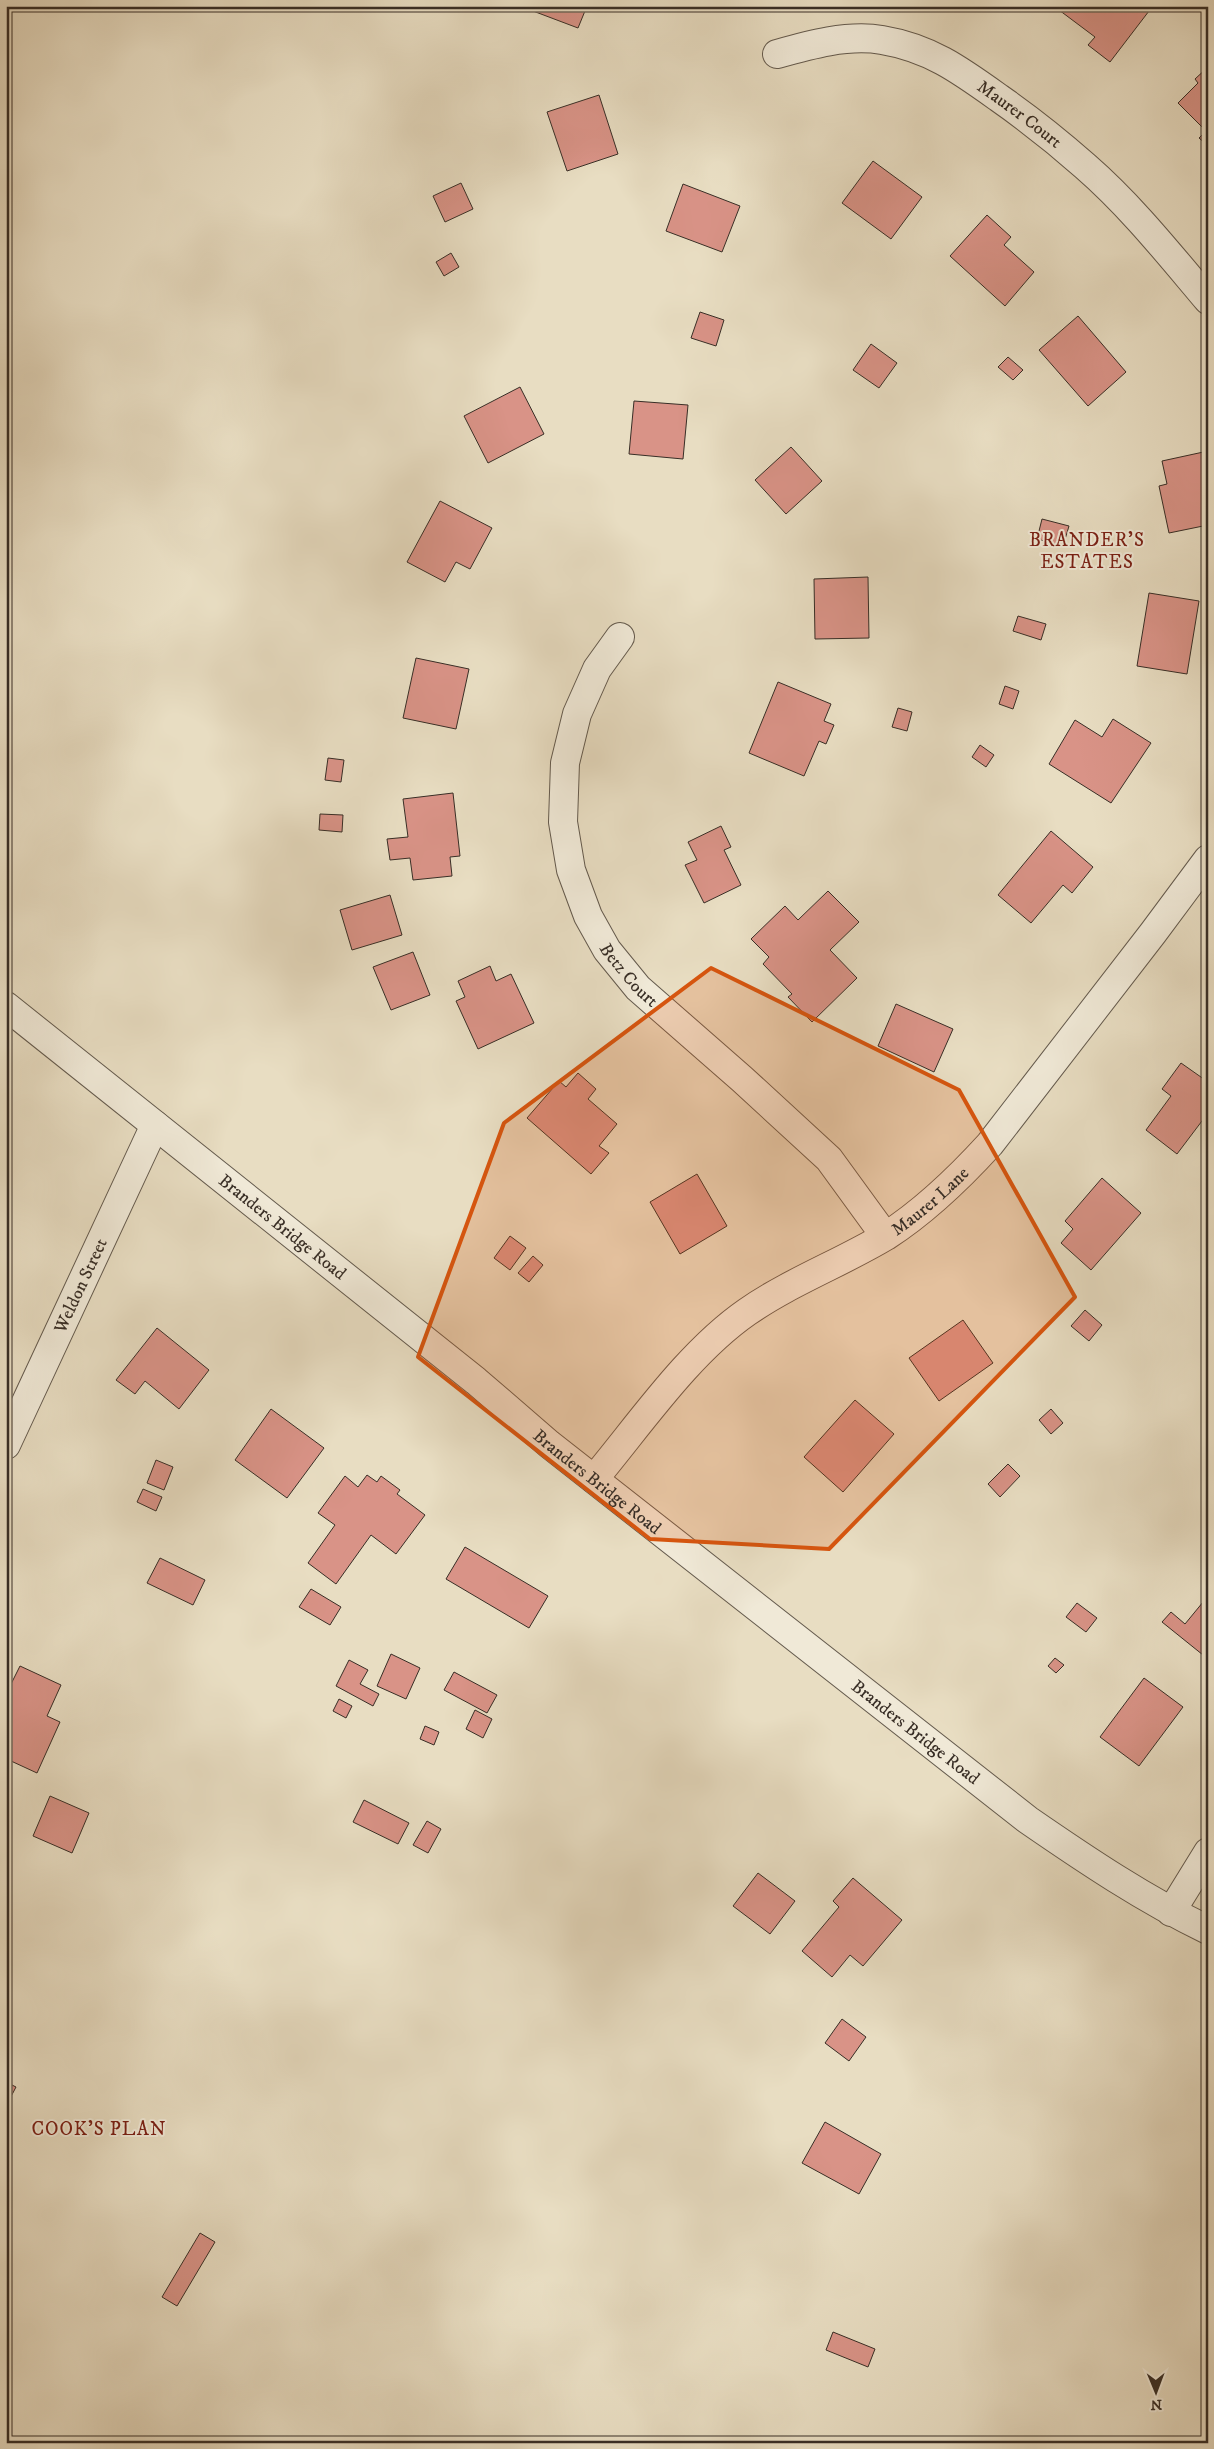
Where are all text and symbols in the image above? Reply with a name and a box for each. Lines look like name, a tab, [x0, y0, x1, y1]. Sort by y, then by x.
street label: Maurer Court	[973, 76, 1066, 154]
district label: BRANDER'S ESTATES	[1029, 529, 1145, 574]
street label: Betz Court	[594, 940, 662, 1013]
street label: Maurer Lane	[888, 1163, 974, 1241]
street label: Branders Bridge Road	[214, 1170, 350, 1285]
street label: Weldon Street	[49, 1235, 113, 1338]
street label: Branders Bridge Road	[528, 1425, 665, 1540]
street label: Branders Bridge Road	[847, 1676, 984, 1790]
district label: COOK'S PLAN	[31, 2118, 167, 2141]
north arrow	[1132, 2366, 1182, 2416]
text: N	[1150, 2395, 1162, 2413]

